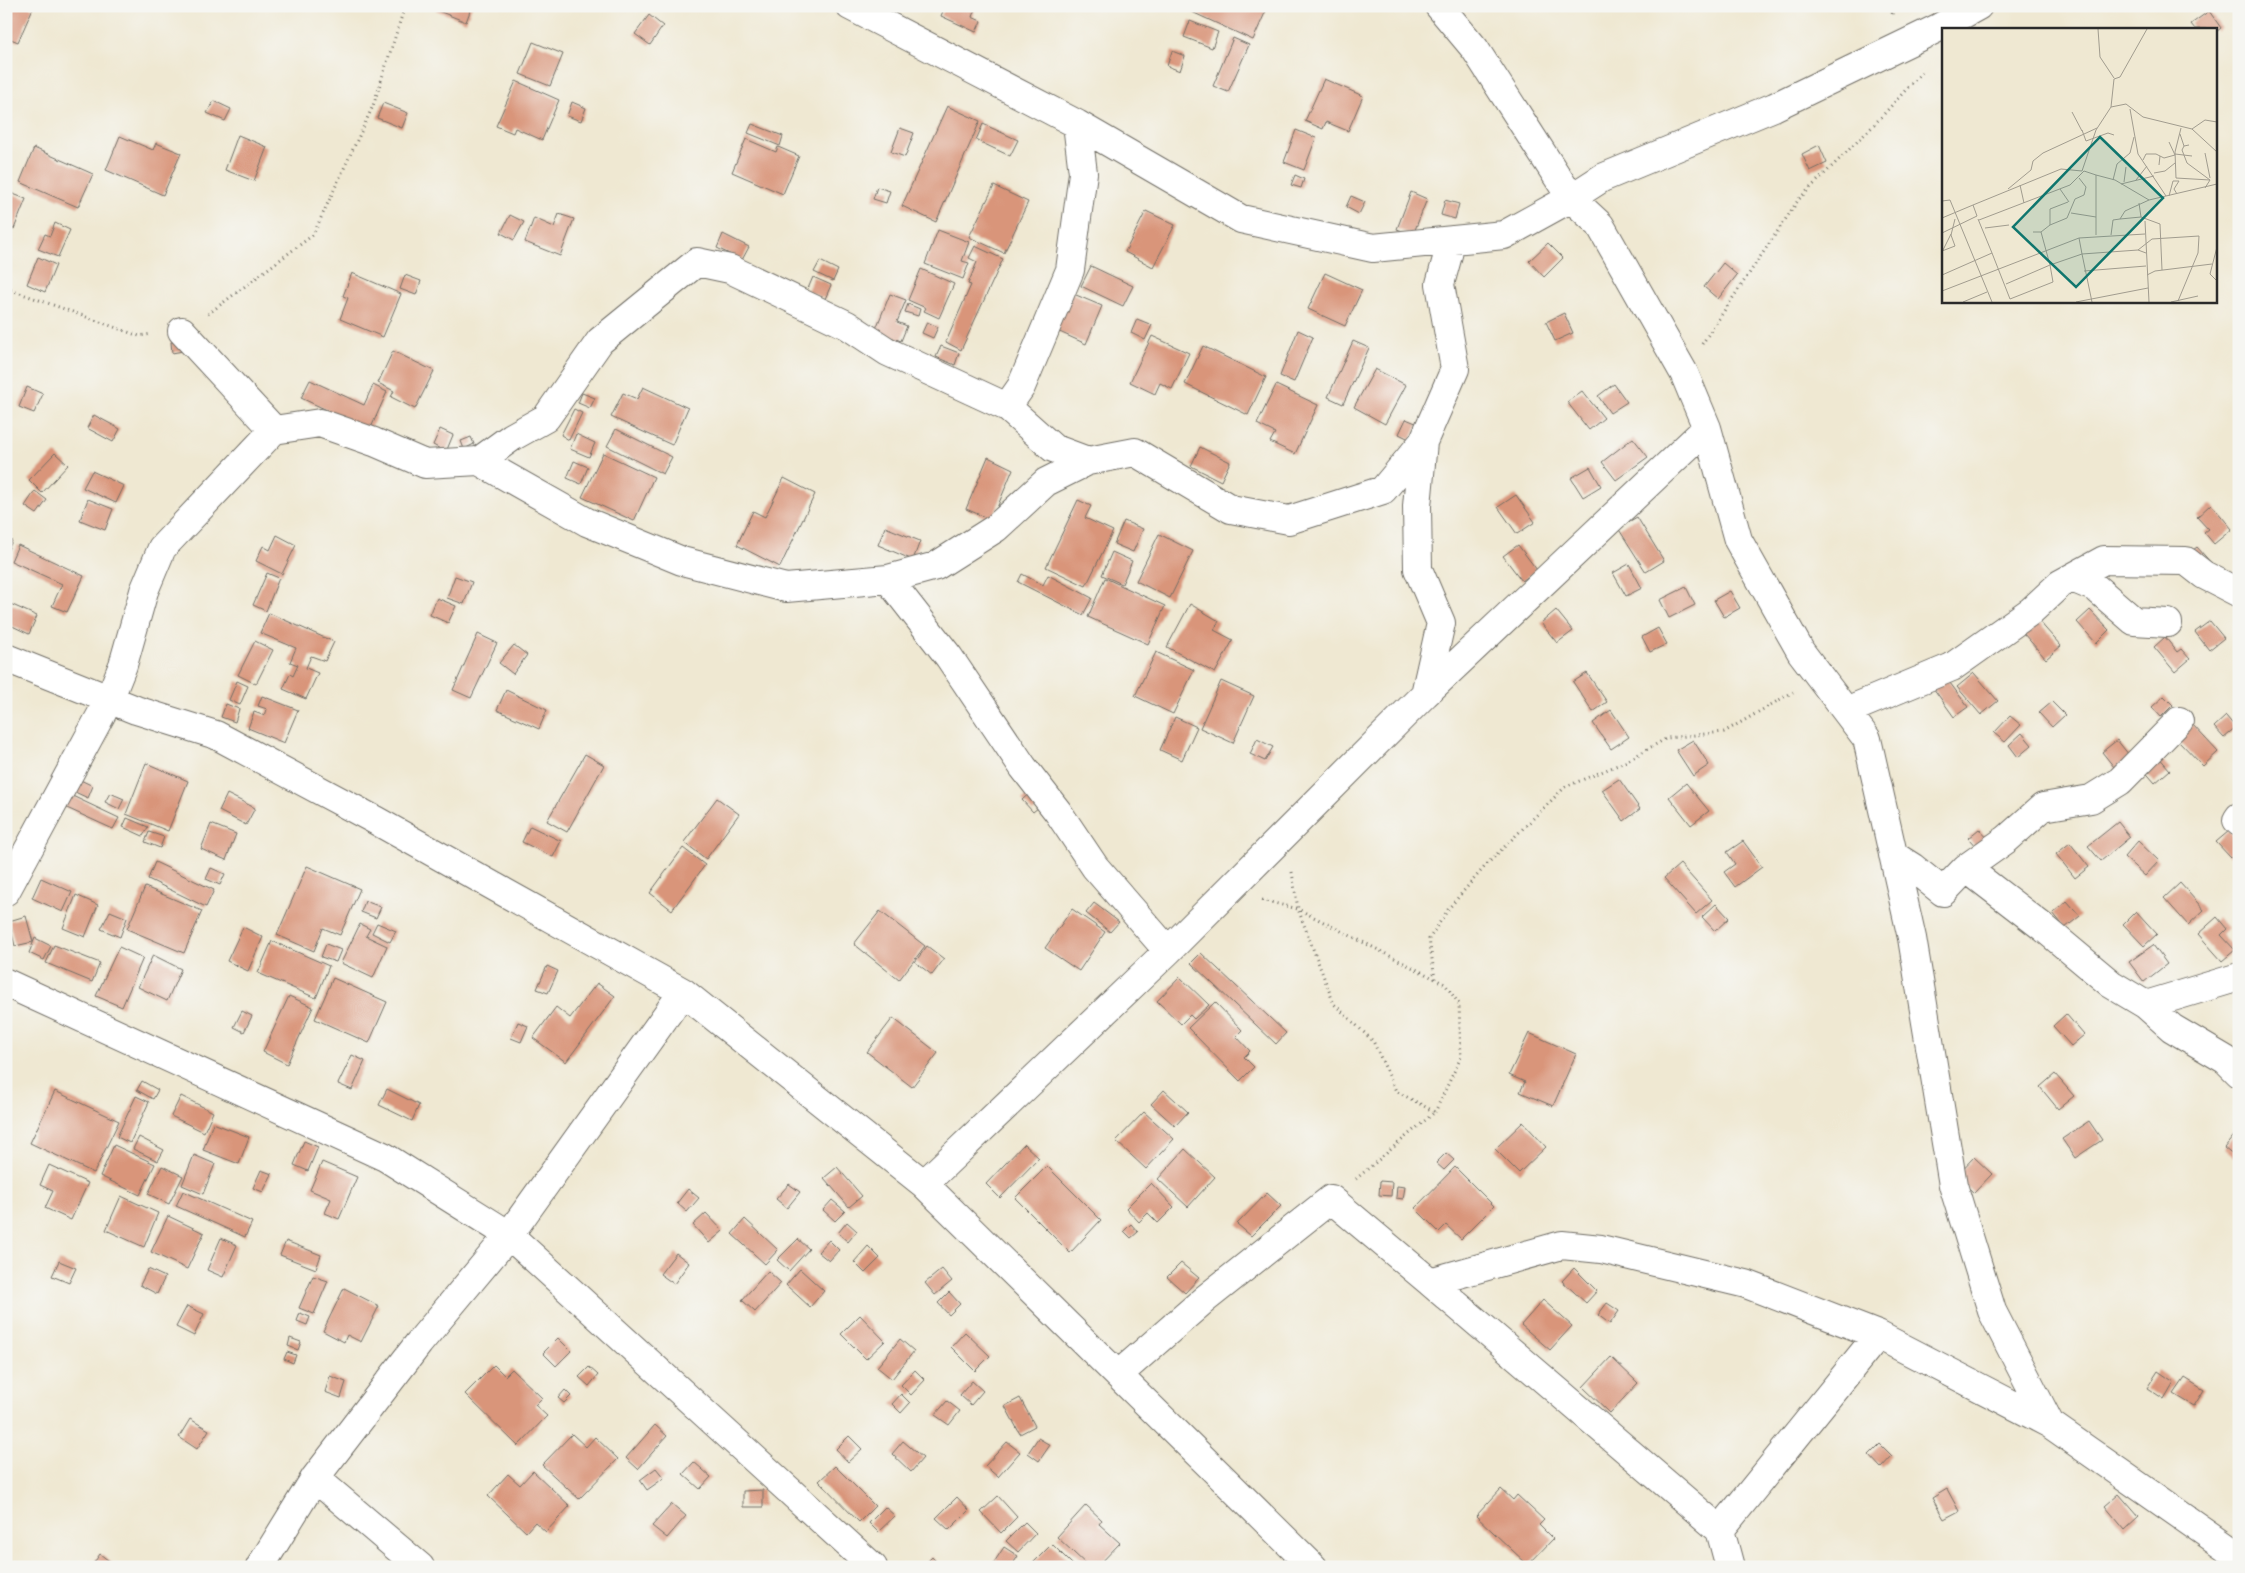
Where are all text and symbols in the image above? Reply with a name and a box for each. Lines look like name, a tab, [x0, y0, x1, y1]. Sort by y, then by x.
inset map	[1942, 28, 2218, 302]

